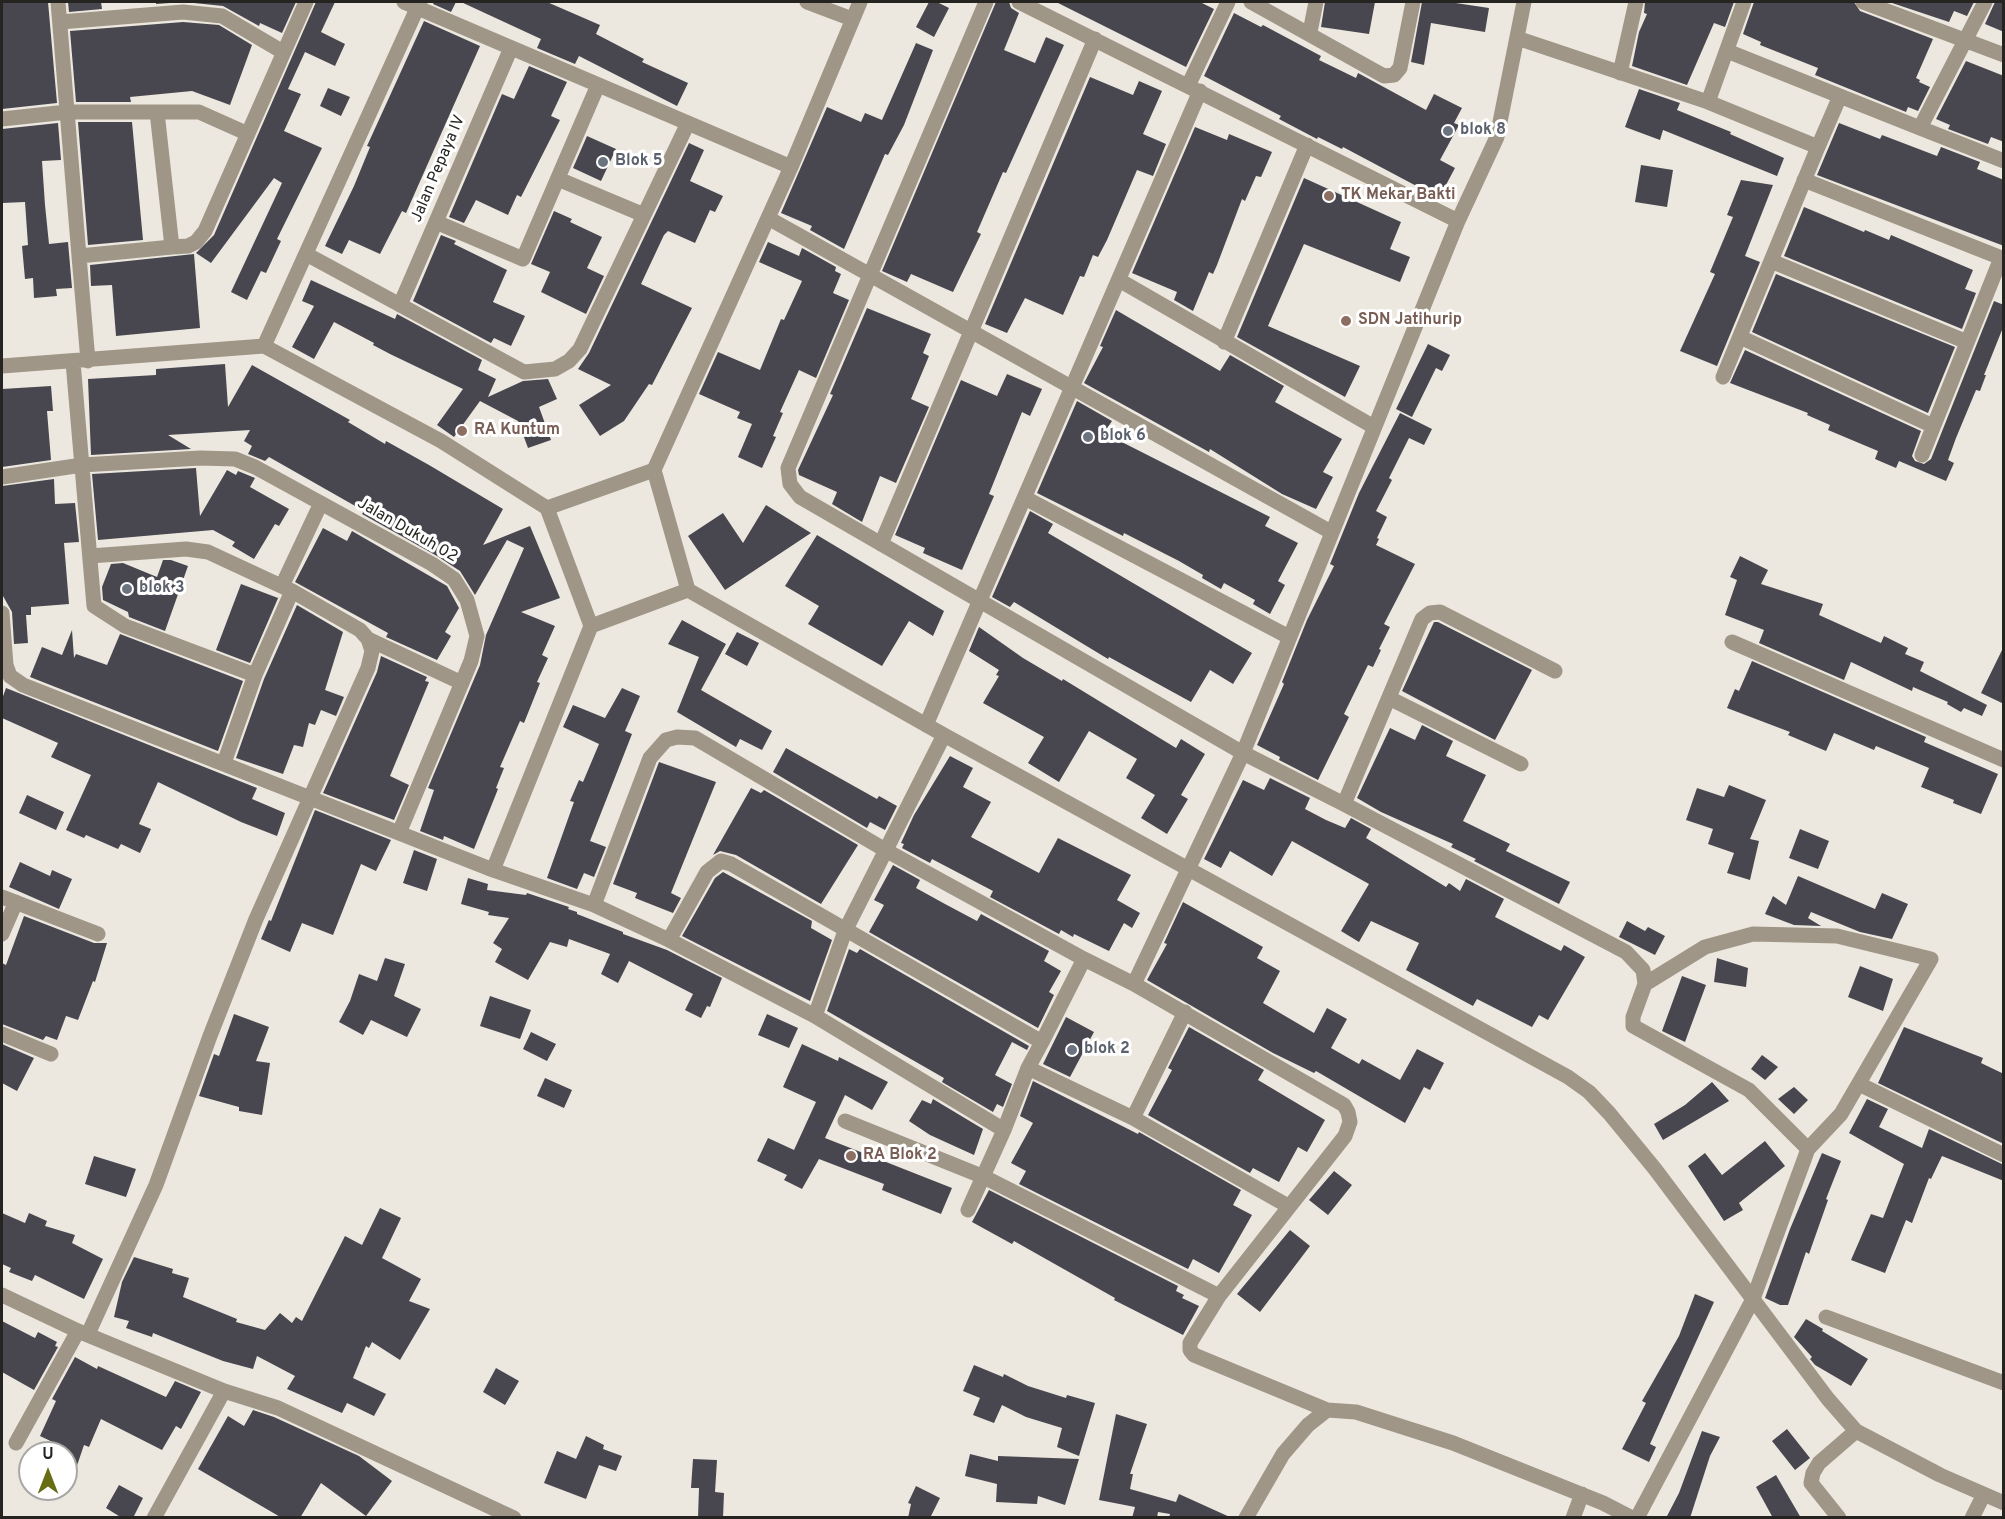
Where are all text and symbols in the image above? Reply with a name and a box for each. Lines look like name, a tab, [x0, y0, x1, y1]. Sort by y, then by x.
street label: Jalan Pepaya IV	[408, 113, 470, 225]
place label: blok 8	[1460, 121, 1506, 141]
marker: blok 8	[1441, 124, 1455, 138]
place label: Blok 5	[615, 152, 662, 172]
marker: Blok 5	[596, 155, 610, 169]
place label: TK Mekar Bakti	[1341, 186, 1456, 206]
marker: TK Mekar Bakti	[1322, 189, 1336, 203]
place label: SDN Jatihurip	[1358, 311, 1462, 331]
marker: SDN Jatihurip	[1339, 314, 1353, 328]
place label: RA Kuntum	[474, 421, 560, 441]
marker: RA Kuntum	[455, 424, 469, 438]
place label: blok 6	[1100, 427, 1146, 447]
marker: blok 6	[1081, 430, 1095, 444]
street label: Jalan Dukuh 02	[353, 494, 461, 568]
place label: blok 3	[139, 579, 184, 599]
marker: blok 3	[120, 582, 134, 596]
place label: blok 2	[1084, 1040, 1130, 1060]
marker: blok 2	[1065, 1043, 1079, 1057]
place label: RA Blok 2	[863, 1146, 937, 1166]
marker: RA Blok 2	[844, 1149, 858, 1163]
north arrow	[18, 1441, 78, 1501]
text: U	[42, 1445, 54, 1465]

